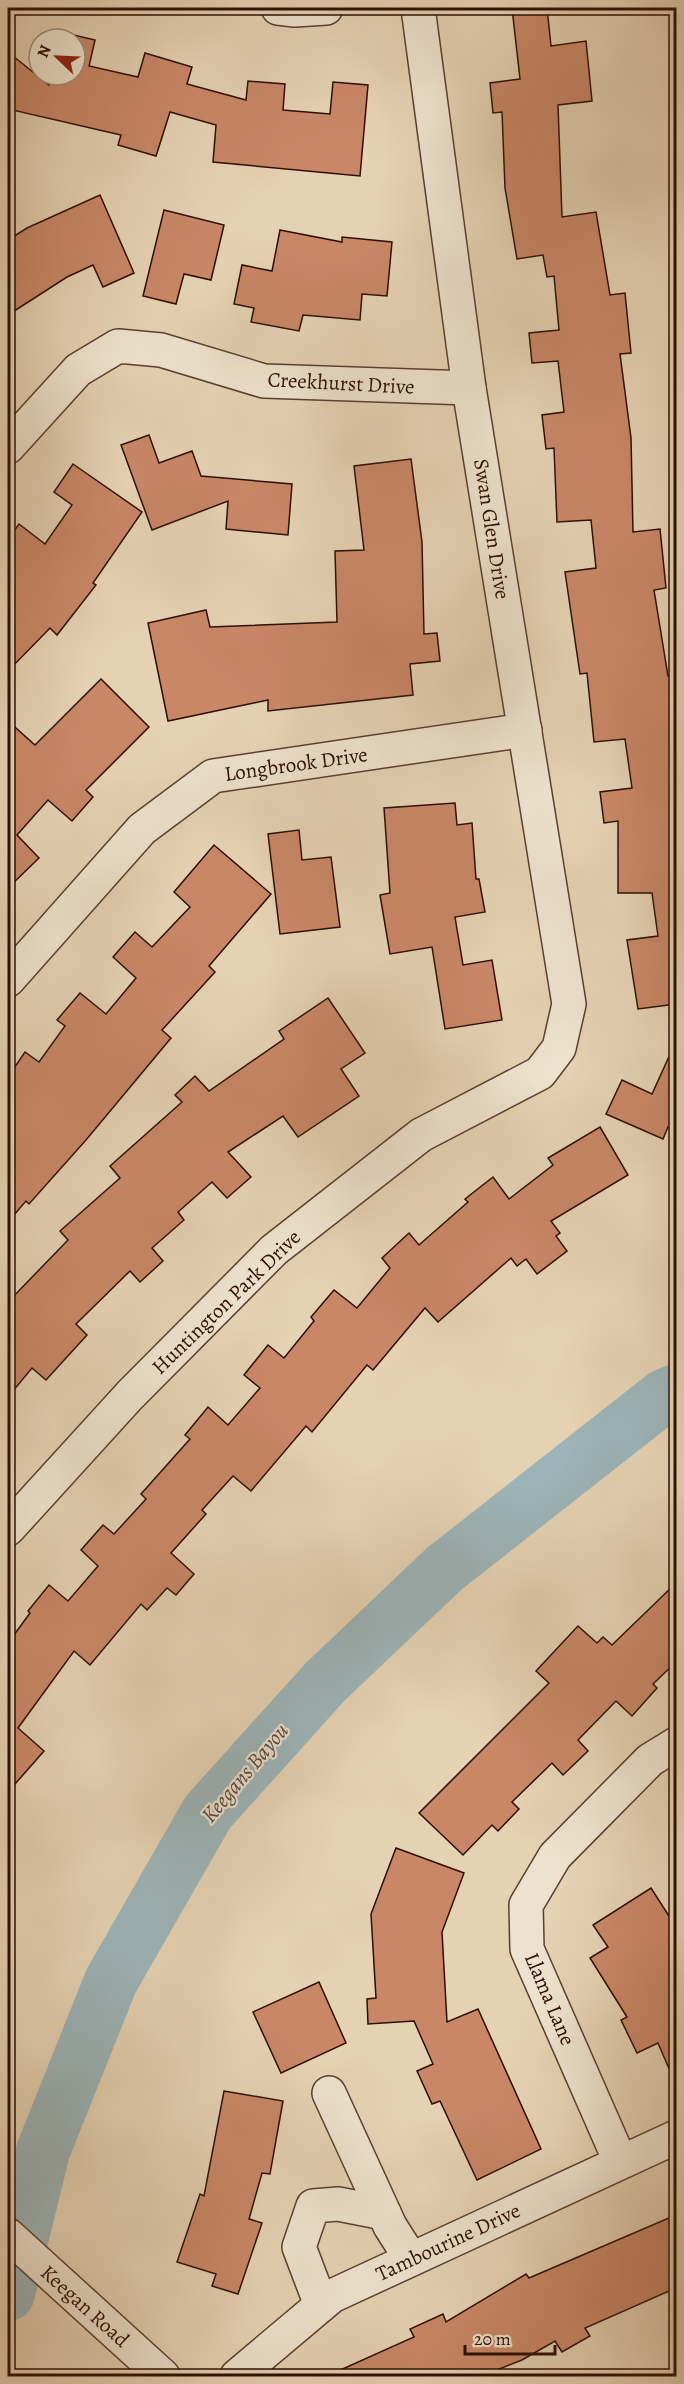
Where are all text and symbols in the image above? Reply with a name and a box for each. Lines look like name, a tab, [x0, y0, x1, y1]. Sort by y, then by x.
north arrow	[27, 27, 87, 87]
text: N	[32, 42, 57, 61]
street label: Creekhurst Drive	[267, 365, 415, 401]
street label: Swan Glen Drive	[467, 457, 517, 601]
street label: Longbrook Drive	[223, 740, 369, 788]
street label: Huntington Park Drive	[145, 1223, 307, 1381]
water label: Keegans Bayou	[194, 1717, 296, 1829]
street label: Llama Lane	[518, 1948, 582, 2050]
street label: Tambourine Drive	[371, 2196, 525, 2288]
street label: Keegan Road	[35, 2259, 136, 2354]
scale bar	[465, 2318, 555, 2356]
text: 20 m	[474, 2327, 511, 2351]

